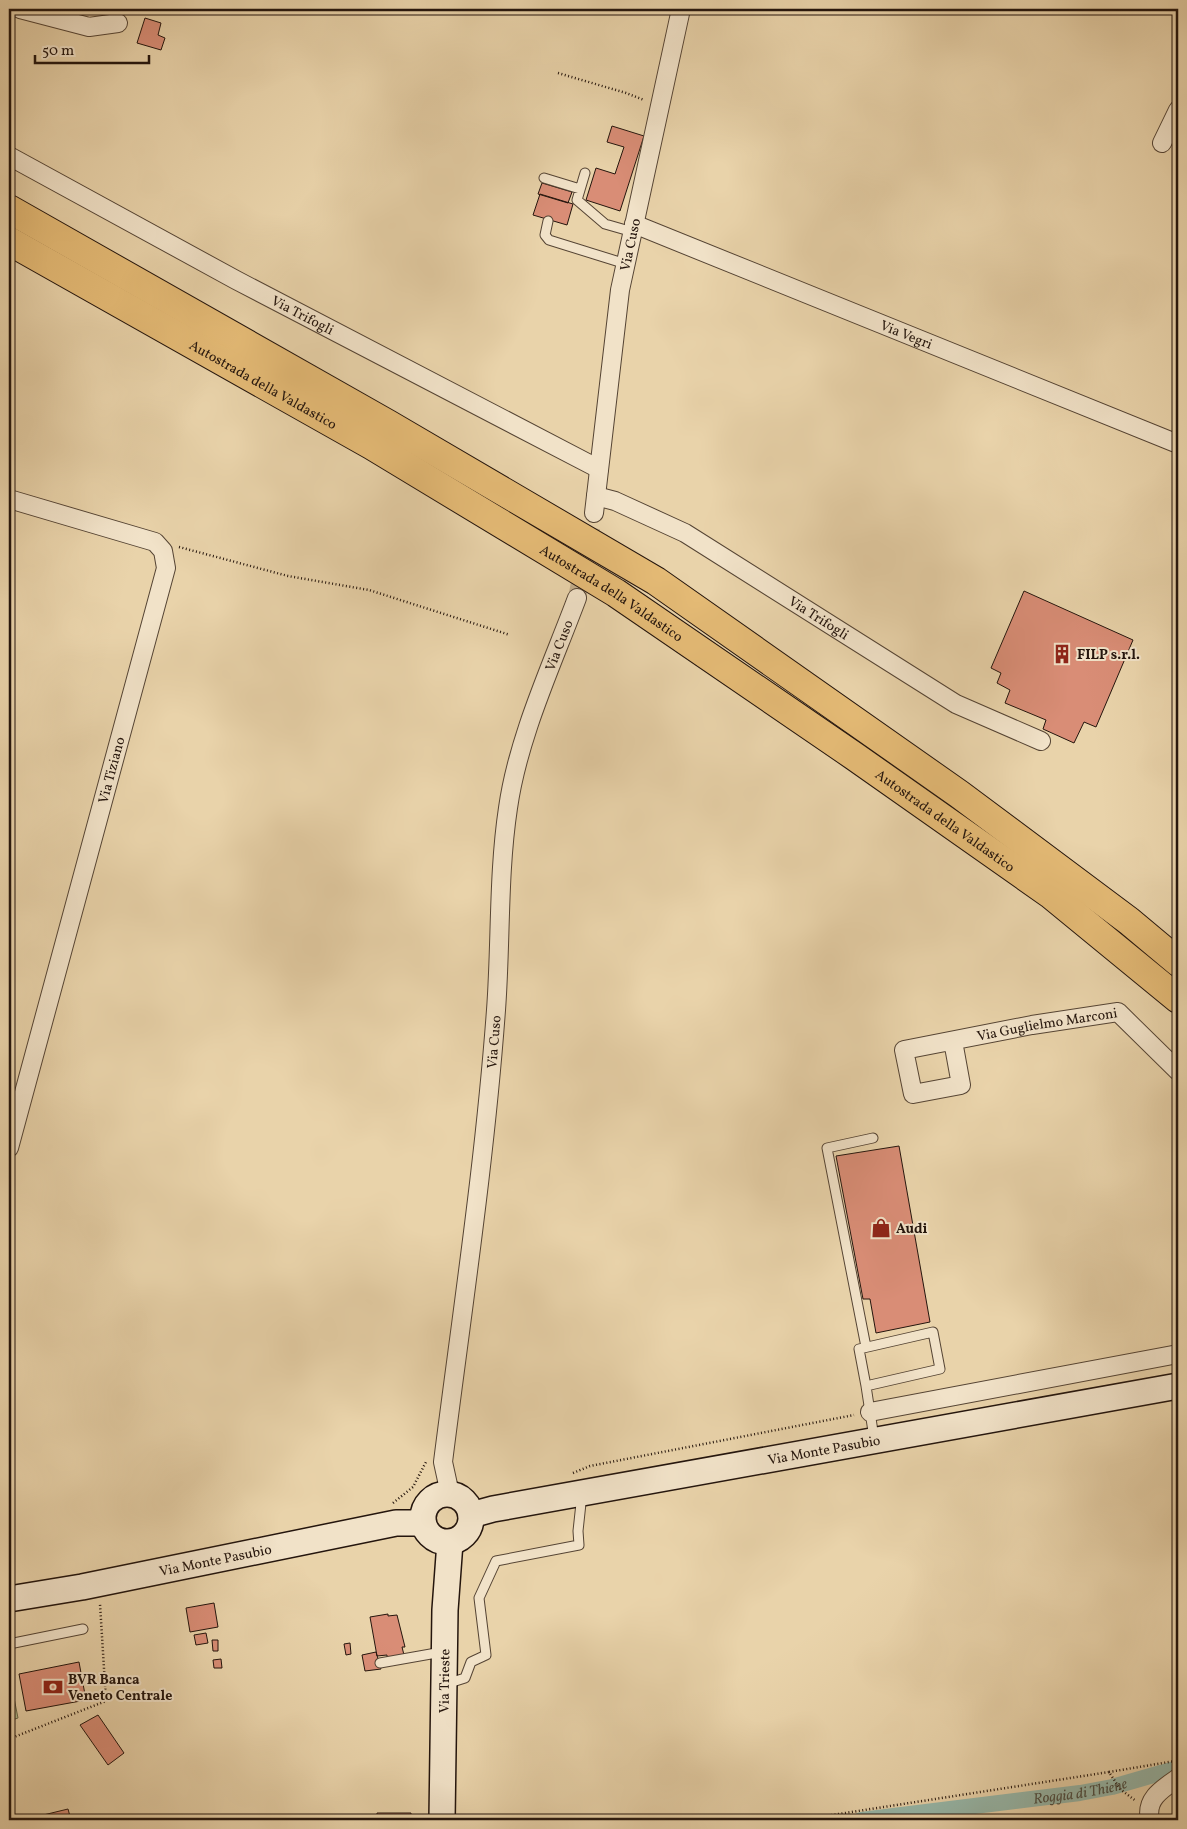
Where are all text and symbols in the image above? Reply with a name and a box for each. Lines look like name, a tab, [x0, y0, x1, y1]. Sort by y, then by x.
scale bar	[35, 32, 149, 64]
text: 50 m	[42, 41, 74, 62]
street label: Via Cuso	[616, 217, 646, 273]
street label: Via Trifogli	[268, 292, 337, 340]
street label: Via Vegri	[877, 317, 935, 355]
street label: Autostrada della Valdastico	[185, 336, 340, 435]
street label: Autostrada della Valdastico	[536, 541, 686, 647]
street label: Via Trifogli	[784, 593, 852, 645]
street label: Via Cuso	[541, 617, 579, 674]
building icon: FILP s.r.l.	[1051, 643, 1073, 665]
place label: FILP s.r.l.	[1077, 646, 1140, 665]
street label: Via Tiziano	[94, 735, 130, 806]
street label: Autostrada della Valdastico	[871, 766, 1018, 877]
street label: Via Guglielmo Marconi	[975, 1004, 1119, 1047]
street label: Via Cuso	[483, 1015, 507, 1069]
shop icon: Audi	[870, 1217, 892, 1239]
place label: Audi	[896, 1220, 928, 1239]
street label: Via Monte Pasubio	[766, 1432, 882, 1470]
street label: Via Monte Pasubio	[158, 1541, 273, 1582]
street label: Via Trieste	[436, 1648, 455, 1713]
place label: BVR Banca Veneto Centrale	[68, 1671, 172, 1706]
bank icon: BVR Banca Veneto Centrale	[42, 1676, 64, 1698]
water label: Roggia di Thiene	[1032, 1774, 1131, 1811]

